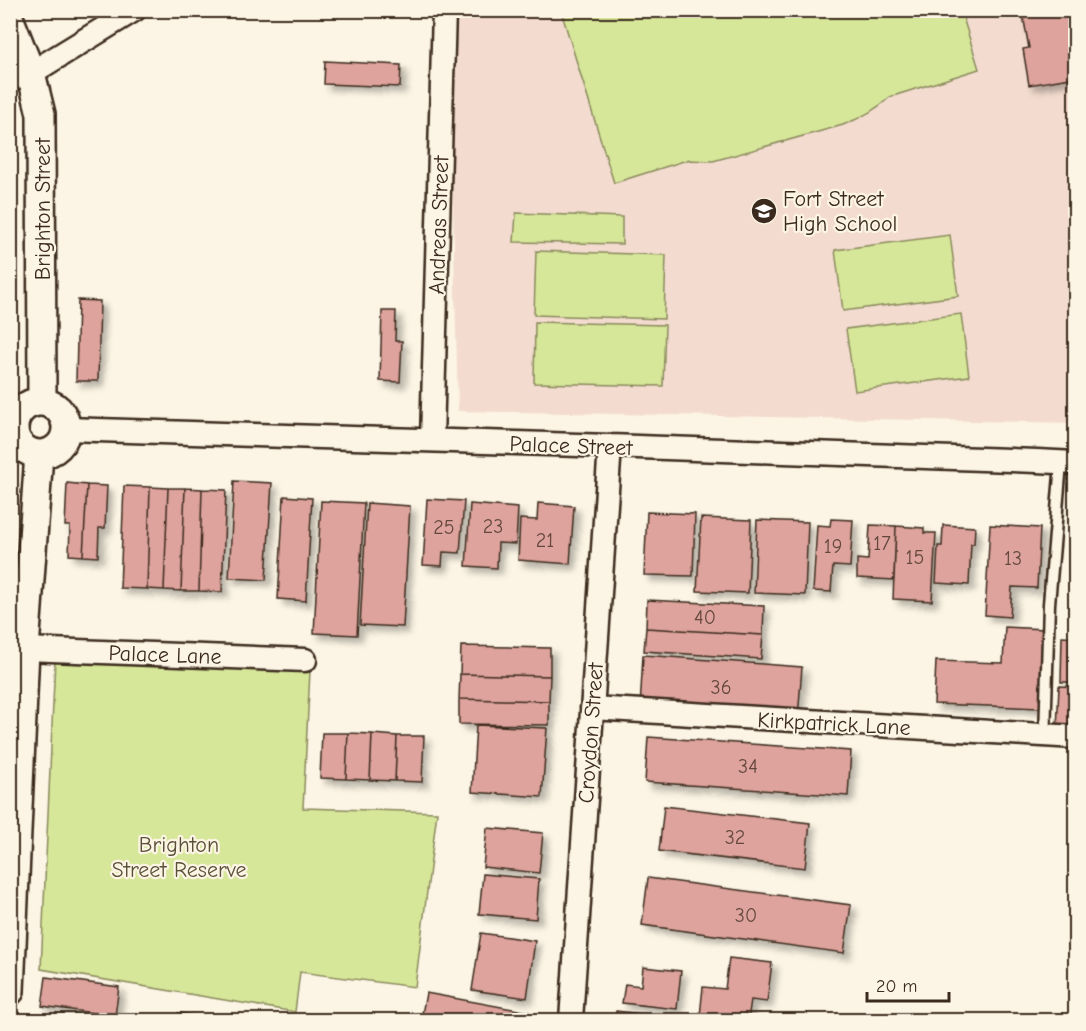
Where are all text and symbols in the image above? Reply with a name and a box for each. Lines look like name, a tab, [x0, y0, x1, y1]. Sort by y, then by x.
street label: Brighton Street	[30, 137, 56, 280]
street label: Andreas Street	[424, 154, 454, 295]
place label: Fort Street High School	[783, 186, 897, 237]
school or university icon: Fort Street High School	[749, 196, 779, 226]
street label: Palace Street	[509, 431, 634, 461]
house number: 23	[483, 515, 503, 538]
house number: 25	[433, 516, 455, 539]
house number: 21	[536, 529, 554, 552]
house number: 17	[873, 532, 891, 555]
house number: 19	[824, 535, 842, 558]
house number: 15	[906, 546, 924, 569]
house number: 13	[1004, 547, 1022, 570]
house number: 40	[694, 606, 716, 629]
street label: Palace Lane	[108, 640, 222, 670]
street label: Croydon Street	[573, 661, 609, 804]
house number: 36	[711, 676, 731, 699]
street label: Kirkpatrick Lane	[757, 707, 911, 741]
house number: 34	[738, 755, 758, 778]
house number: 32	[725, 826, 745, 849]
park label: Brighton Street Reserve	[112, 832, 246, 883]
house number: 30	[735, 904, 757, 927]
scale bar	[867, 965, 950, 1003]
text: 20 m	[876, 976, 917, 997]

